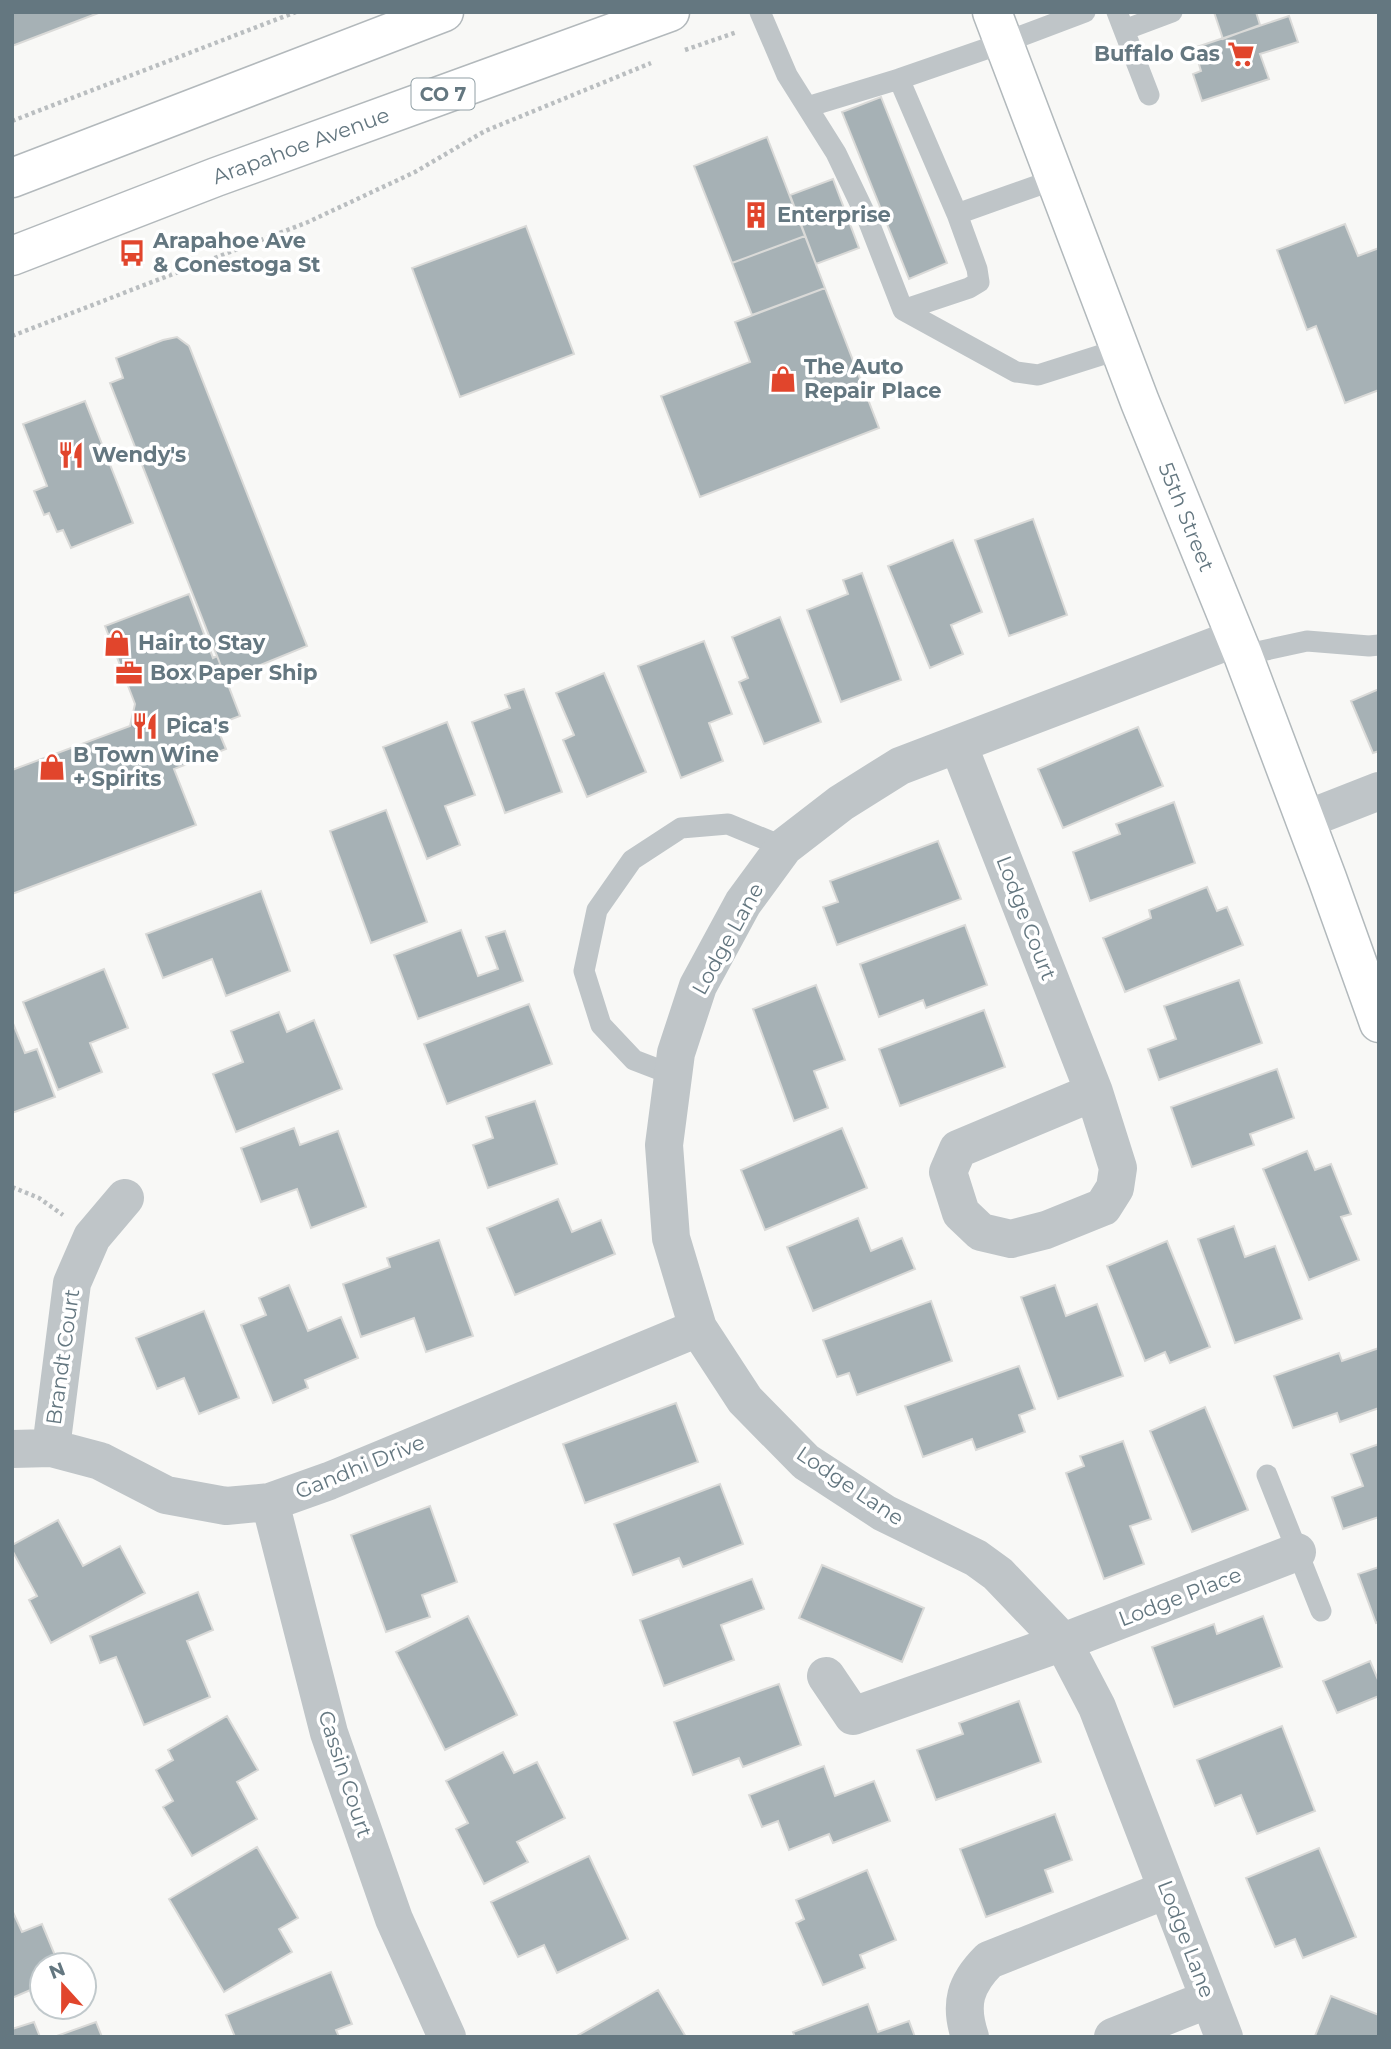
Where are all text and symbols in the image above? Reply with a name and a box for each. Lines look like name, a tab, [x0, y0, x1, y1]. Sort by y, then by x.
supermarket icon: Buffalo Gas	[1226, 39, 1256, 69]
place label: Buffalo Gas	[1094, 41, 1220, 66]
road number: CO 7	[412, 78, 474, 110]
street label: Arapahoe Avenue	[209, 102, 393, 189]
building icon: Enterprise	[741, 200, 771, 230]
place label: Enterprise	[777, 202, 891, 227]
place label: Arapahoe Ave & Conestoga St	[152, 228, 320, 277]
bus stop icon: Arapahoe Ave & Conestoga St	[117, 238, 147, 268]
place label: The Auto Repair Place	[804, 354, 942, 403]
shop icon: The Auto Repair Place	[768, 364, 798, 394]
restaurant icon: Wendy's	[56, 440, 86, 470]
place label: Wendy's	[92, 442, 186, 467]
street label: 55th Street	[1153, 459, 1220, 575]
shop icon: Hair to Stay	[102, 628, 132, 658]
place label: Hair to Stay	[138, 630, 266, 655]
office icon: Box Paper Ship	[114, 658, 144, 688]
place label: Box Paper Ship	[150, 660, 317, 685]
restaurant icon: Pica's	[130, 711, 160, 741]
place label: Pica's	[166, 713, 229, 738]
place label: B Town Wine + Spirits	[73, 742, 219, 791]
shop icon: B Town Wine + Spirits	[37, 752, 67, 782]
street label: Lodge Court	[991, 852, 1062, 984]
street label: Lodge Lane	[687, 879, 769, 999]
street label: Brandt Court	[41, 1287, 84, 1427]
street label: Gandhi Drive	[291, 1429, 428, 1504]
street label: Lodge Lane	[792, 1441, 909, 1531]
street label: Lodge Place	[1115, 1562, 1245, 1631]
street label: Cassin Court	[313, 1707, 378, 1840]
street label: Lodge Lane	[1153, 1877, 1220, 2001]
north arrow	[28, 1951, 98, 2021]
text: N	[46, 1957, 68, 1984]

